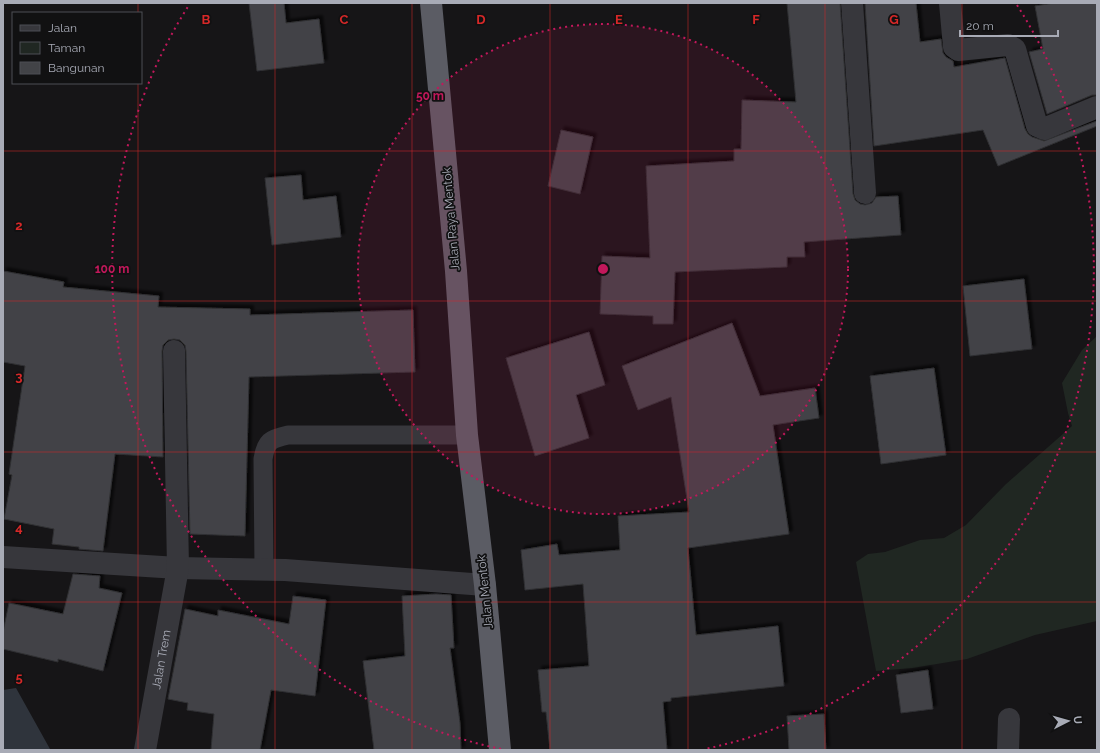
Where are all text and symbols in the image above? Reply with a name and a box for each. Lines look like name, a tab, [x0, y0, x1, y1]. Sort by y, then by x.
legend	[12, 12, 142, 84]
text: B	[202, 12, 211, 27]
text: C	[340, 12, 349, 27]
text: D	[476, 12, 486, 27]
text: E	[615, 12, 623, 27]
text: F	[752, 12, 760, 27]
text: G	[889, 12, 899, 27]
scale bar	[960, 12, 1058, 38]
text: 20 m	[966, 19, 994, 33]
text: Jalan	[48, 21, 77, 35]
text: Taman	[48, 41, 85, 55]
text: Bangunan	[48, 61, 105, 75]
text: 50 m	[416, 89, 444, 103]
street label: Jalan Raya Mentok	[439, 166, 463, 271]
text: 2	[15, 218, 23, 233]
text: 100 m	[95, 262, 129, 276]
centre of rings	[596, 262, 610, 276]
text: 3	[15, 369, 23, 384]
text: 4	[15, 520, 23, 535]
street label: Jalan Mentok	[474, 554, 496, 629]
street label: Jalan Trem	[149, 629, 174, 690]
text: 5	[15, 670, 23, 685]
north arrow	[1048, 701, 1088, 741]
text: U	[1071, 715, 1084, 725]

